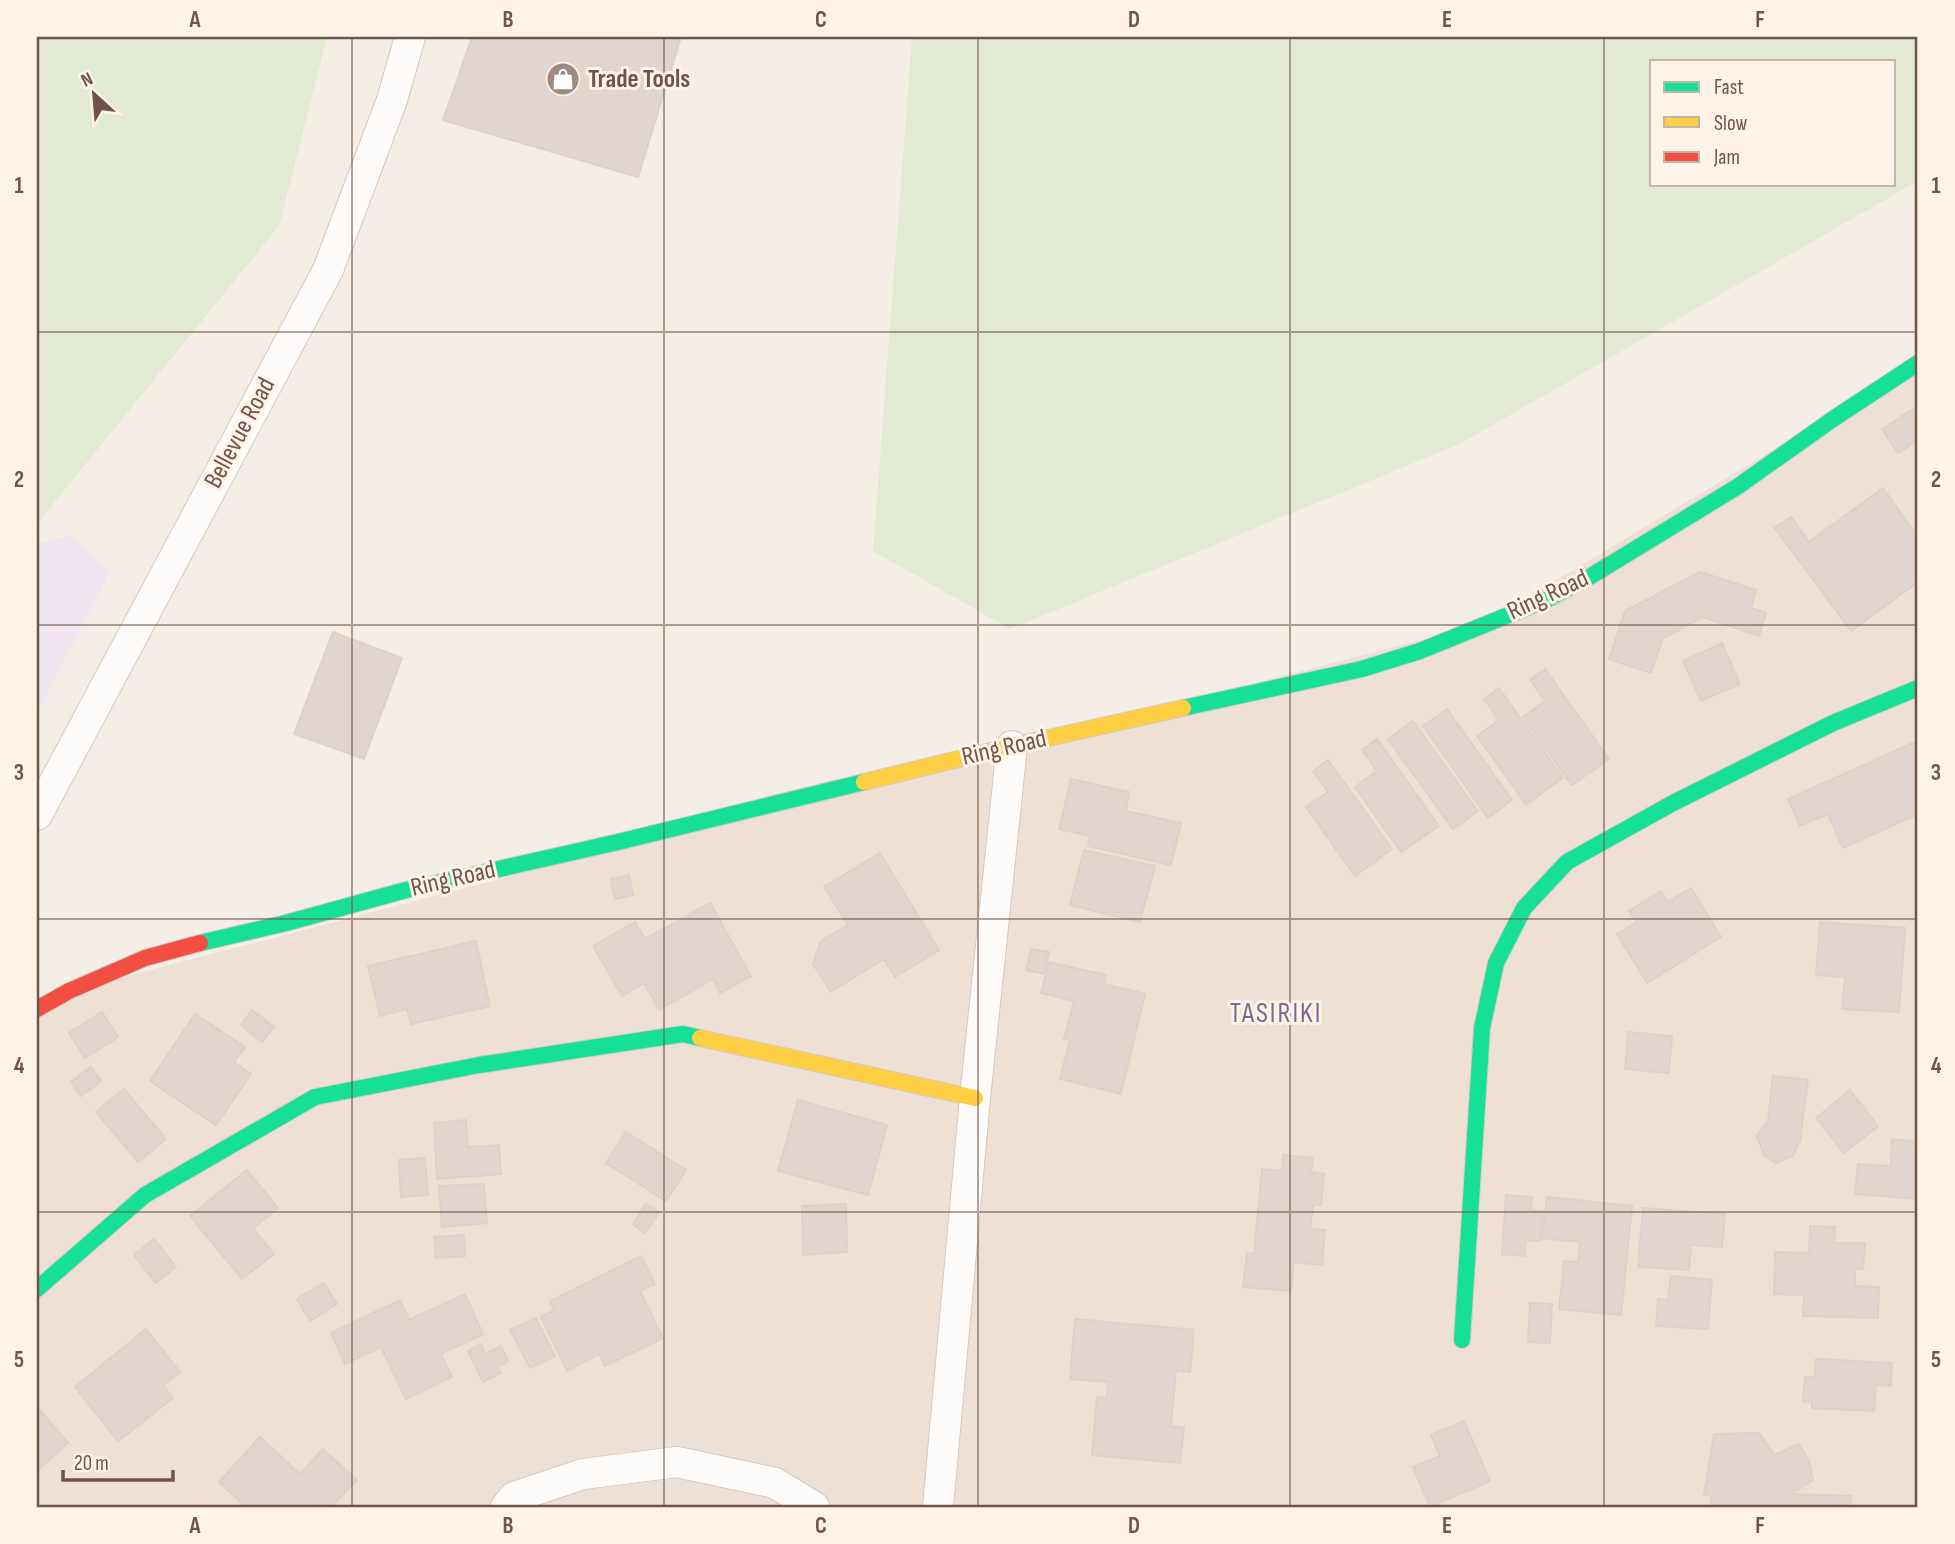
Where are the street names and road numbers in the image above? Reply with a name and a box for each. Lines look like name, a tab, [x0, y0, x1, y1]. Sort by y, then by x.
street label: Bellevue Road	[198, 372, 282, 494]
street label: Ring Road	[1503, 563, 1593, 627]
street label: Ring Road	[959, 723, 1049, 773]
street label: Ring Road	[408, 854, 498, 904]

